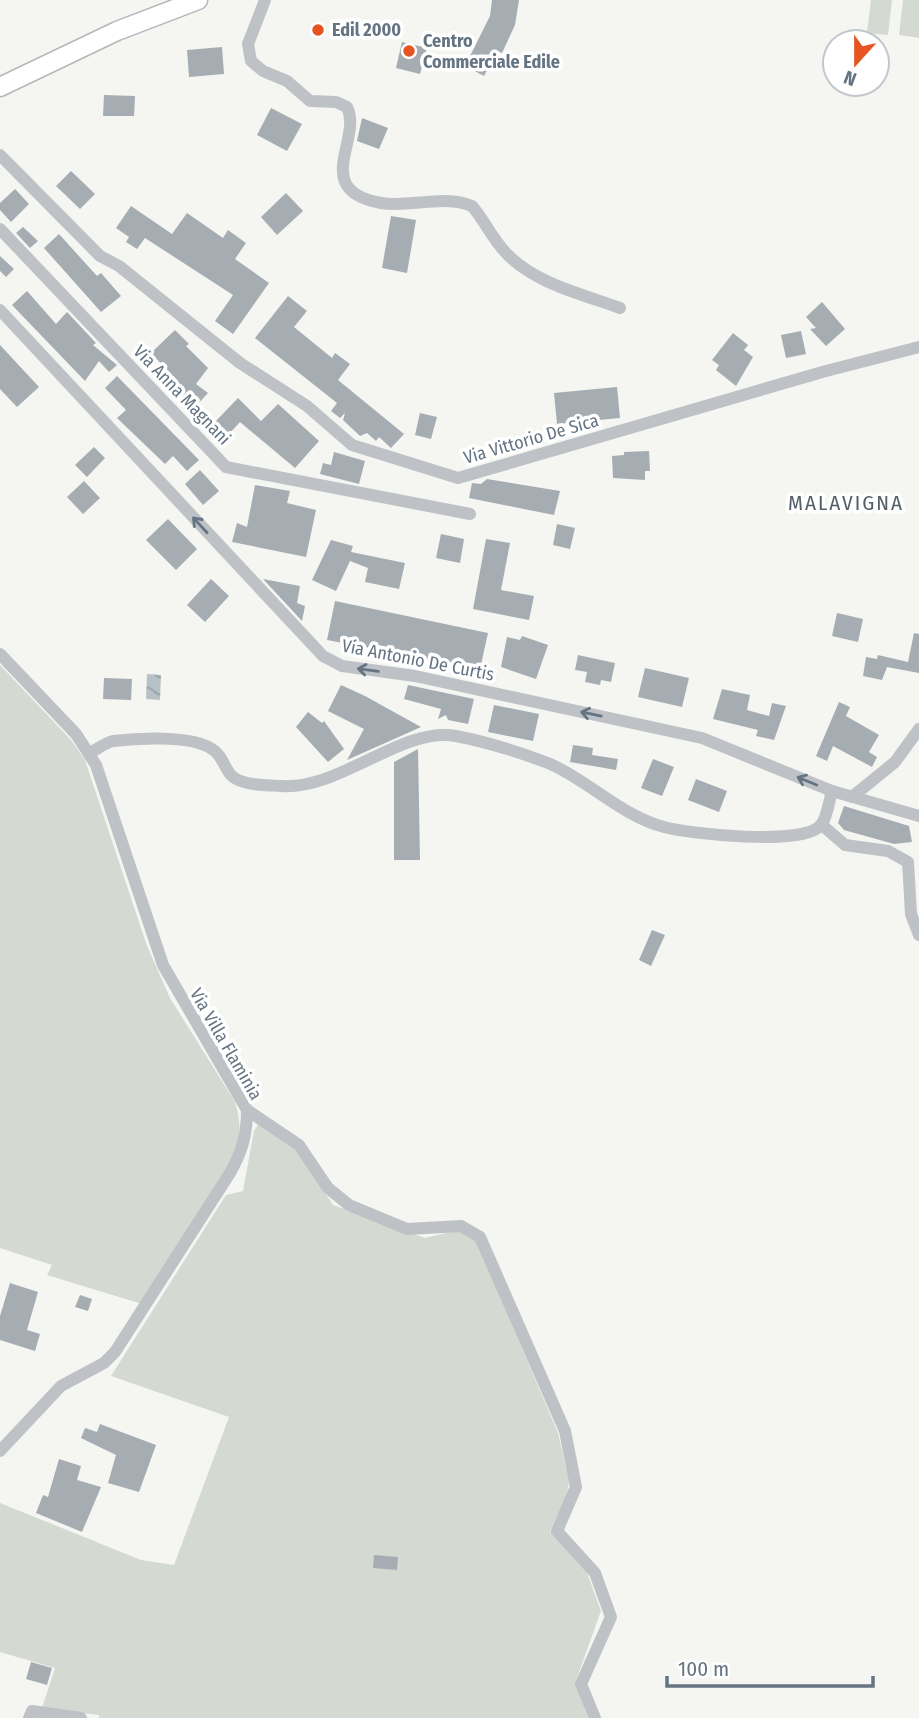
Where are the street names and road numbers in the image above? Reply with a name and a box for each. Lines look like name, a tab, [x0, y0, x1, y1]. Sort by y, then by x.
street label: Via Anna Magnani	[129, 340, 235, 450]
street label: Via Vittorio De Sica	[461, 409, 601, 469]
street label: Via Antonio De Curtis	[340, 634, 496, 686]
street label: Via Villa Flaminia	[185, 984, 267, 1104]

